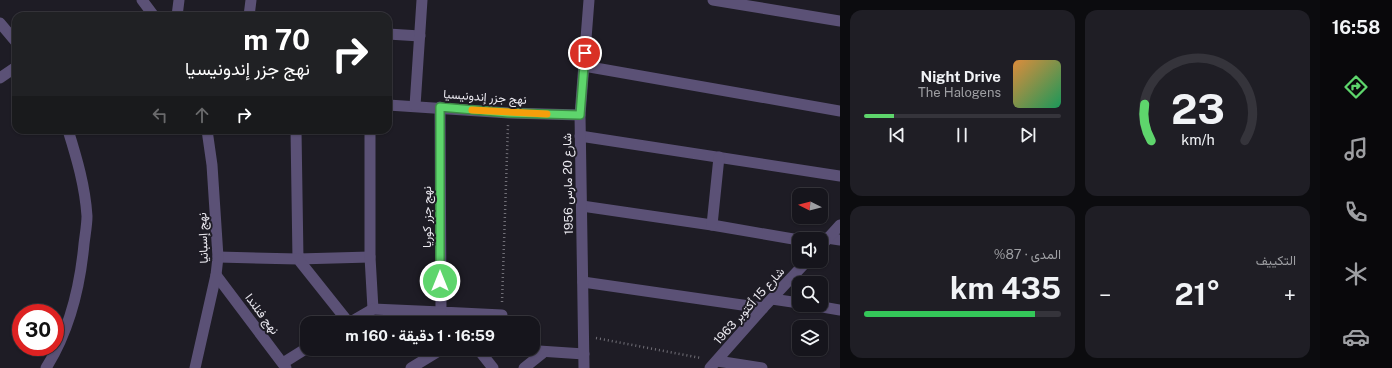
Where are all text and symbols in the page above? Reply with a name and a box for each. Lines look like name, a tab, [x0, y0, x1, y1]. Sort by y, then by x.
text: 16:58	[1332, 17, 1380, 38]
text: 70 m	[243, 23, 310, 56]
icon: right	[324, 28, 376, 80]
pin	[568, 36, 602, 70]
icon: arrive	[574, 42, 596, 64]
text: نهج جزر إندونيسيا	[185, 58, 310, 79]
text: Night Drive	[920, 68, 1001, 85]
icon: directions	[1342, 73, 1370, 101]
text: 23	[1170, 84, 1225, 133]
text: The Halogens	[918, 85, 1001, 100]
street label: نهج جزر إندونيسيا	[443, 87, 527, 109]
icon: left	[149, 104, 171, 126]
icon: ahead	[191, 104, 213, 126]
icon: right	[233, 104, 255, 126]
icon: previous	[886, 124, 908, 146]
icon: pause	[951, 124, 973, 146]
icon: next	[1017, 124, 1039, 146]
text: km/h	[1181, 130, 1214, 147]
street label: شارع 20 مارس 1956	[560, 133, 578, 235]
icon: music	[1342, 135, 1370, 163]
street label: نهج جزر كوريا	[420, 186, 436, 248]
north arrow	[792, 188, 828, 224]
map controls	[792, 188, 828, 356]
icon: phone	[1342, 198, 1370, 226]
street label: نهج إسبانيا	[195, 212, 213, 264]
button: sound	[792, 232, 828, 268]
text: المدى · 87%	[994, 247, 1061, 262]
text: التكييف	[1256, 253, 1296, 268]
position arrow	[419, 260, 461, 302]
icon: climate	[1342, 260, 1370, 288]
street label: شارع 15 أكتوبر 1963	[711, 265, 789, 349]
text: 435 km	[950, 270, 1061, 306]
button: search	[792, 276, 828, 312]
text: 21°	[1174, 276, 1221, 312]
text: −	[1099, 282, 1111, 308]
text: +	[1284, 282, 1296, 308]
street label: نهج فنلندا	[241, 291, 282, 338]
speed limit sign: 30	[12, 304, 64, 356]
button: layers	[792, 320, 828, 356]
icon: car	[1342, 323, 1370, 351]
text: 16:59 · 1 دقيقة · 160 m	[345, 327, 495, 344]

